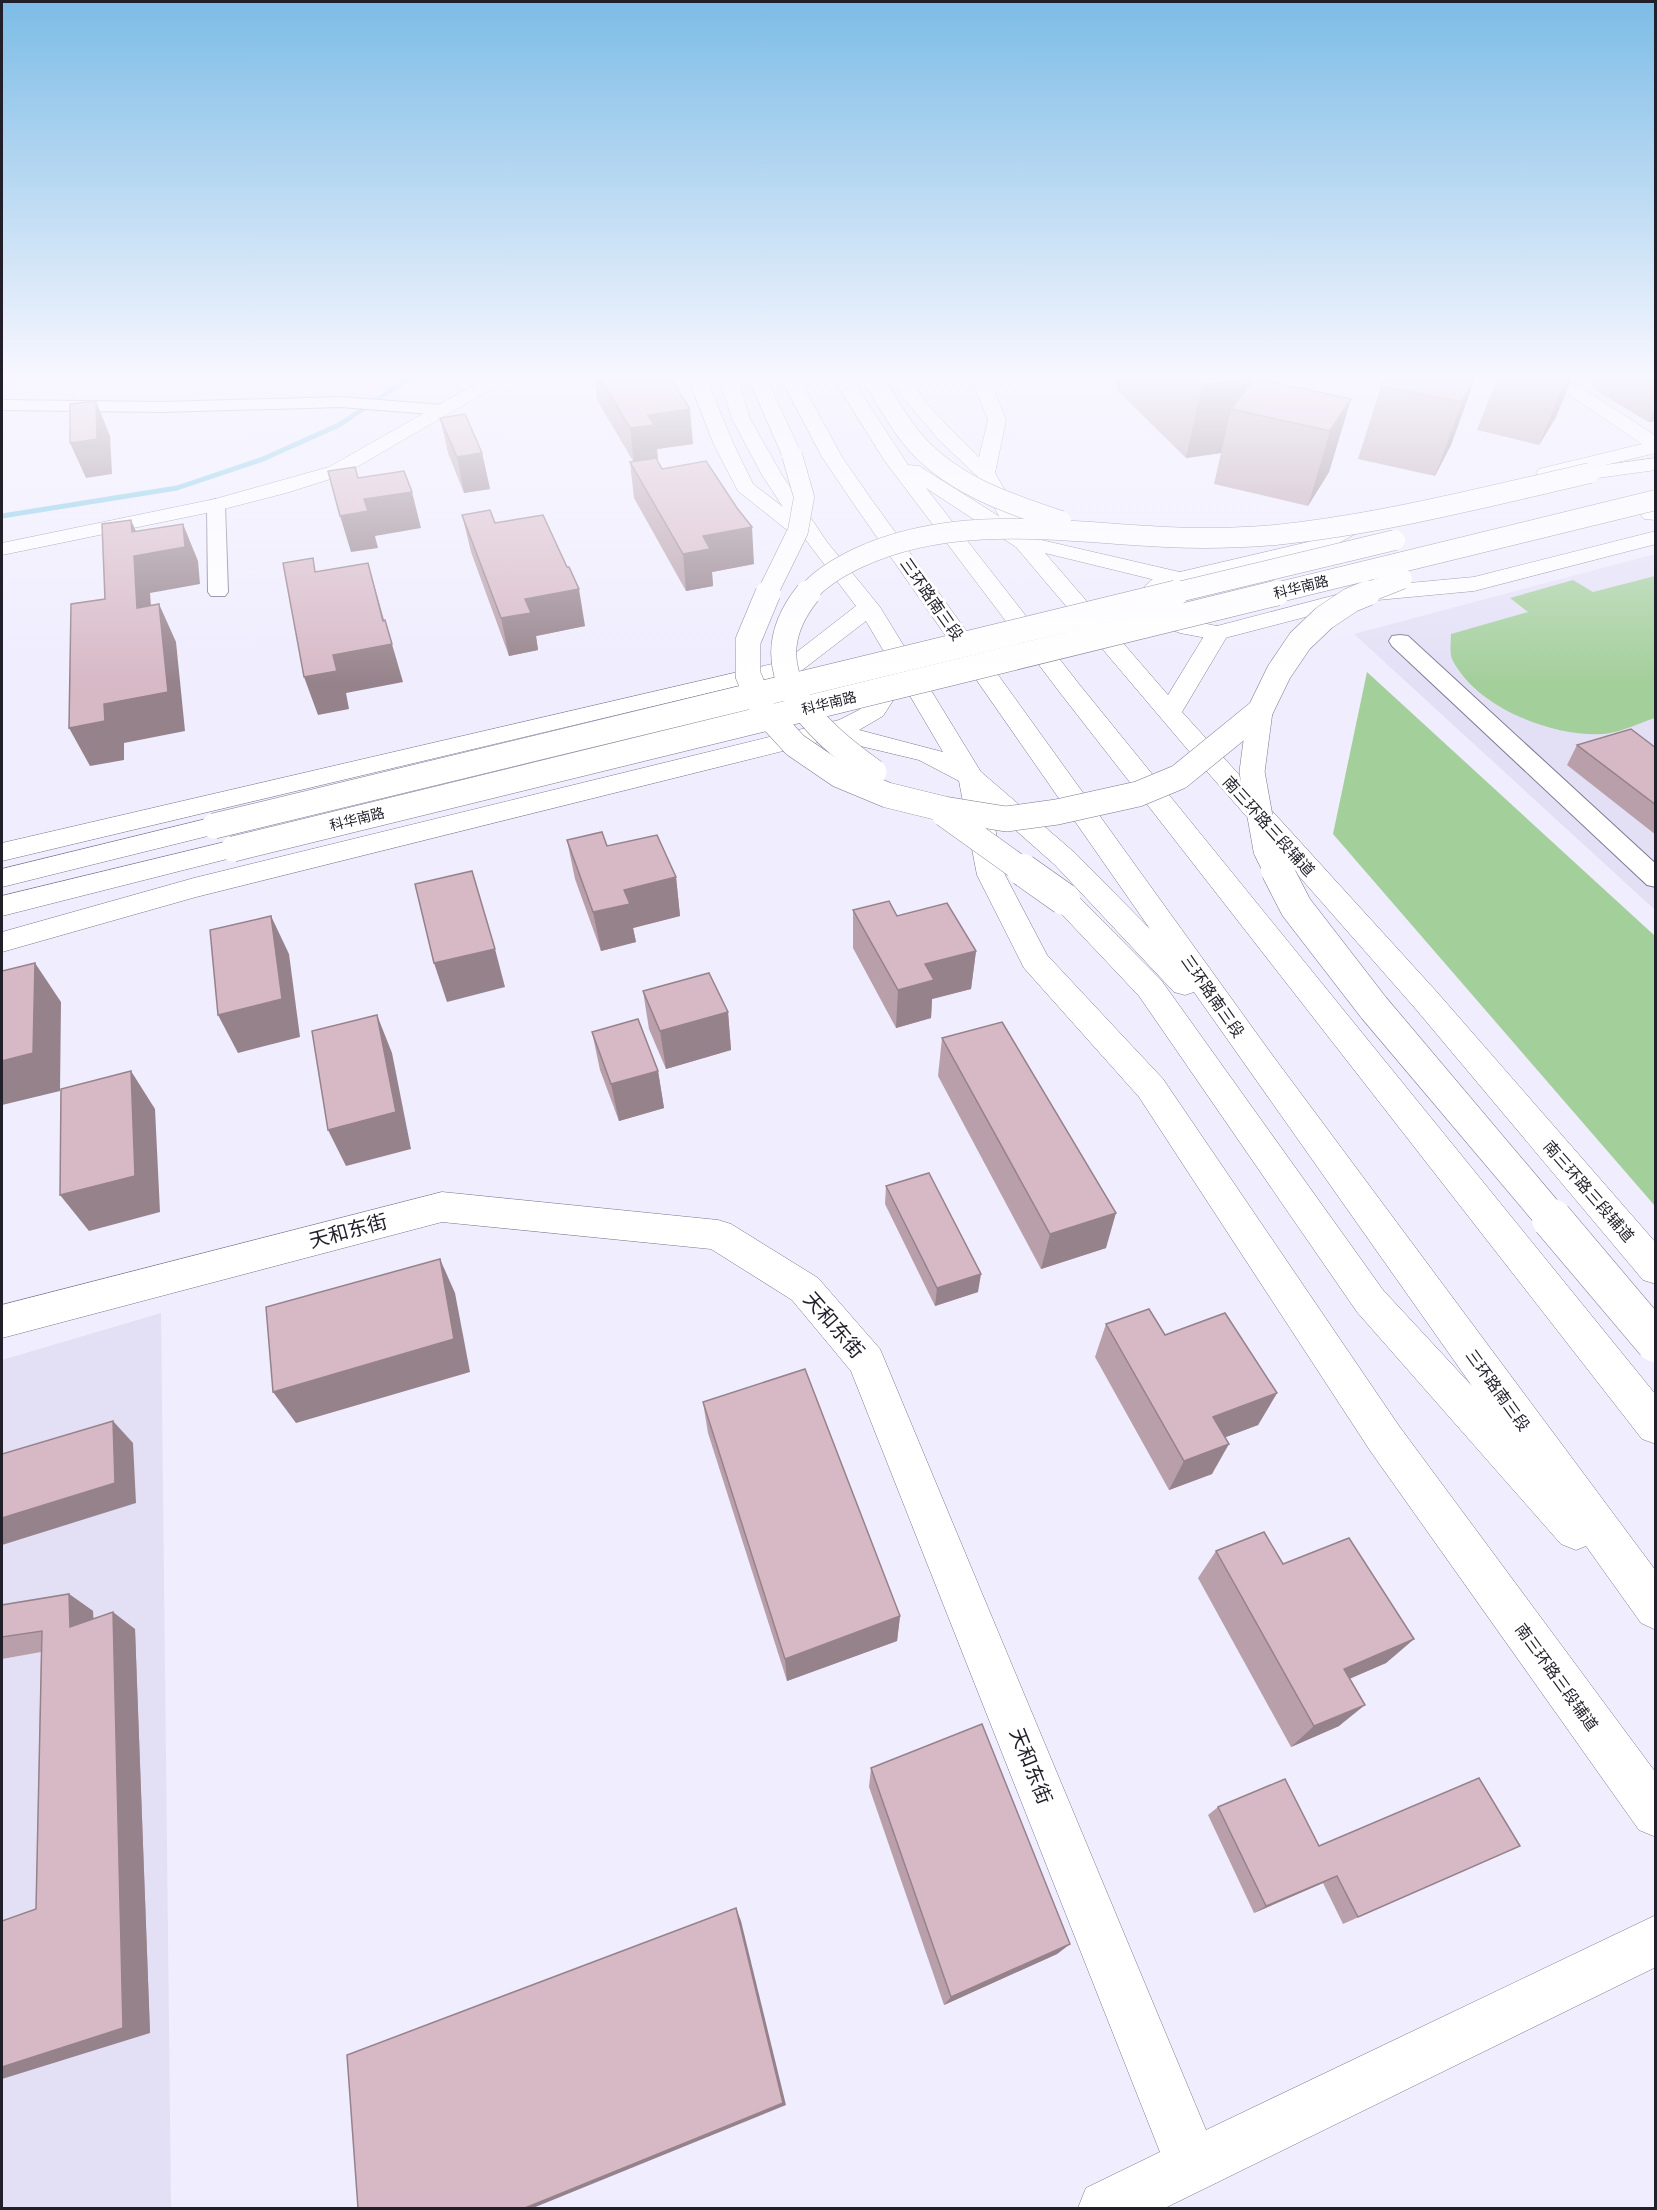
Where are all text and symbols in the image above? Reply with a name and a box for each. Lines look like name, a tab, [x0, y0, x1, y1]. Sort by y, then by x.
street label: 三环路南三段	[896, 554, 968, 644]
street label: 科华南路	[1272, 571, 1330, 603]
street label: 科华南路	[800, 687, 858, 719]
street label: 南三环路三段辅道	[1219, 772, 1319, 880]
street label: 科华南路	[328, 803, 386, 835]
street label: 三环路南三段	[1177, 951, 1249, 1041]
street label: 南三环路三段辅道	[1539, 1136, 1639, 1246]
street label: 天和东街	[306, 1208, 390, 1254]
street label: 天和东街	[798, 1286, 870, 1364]
street label: 三环路南三段	[1462, 1345, 1534, 1435]
street label: 南三环路三段辅道	[1511, 1619, 1603, 1735]
street label: 天和东街	[1004, 1724, 1058, 1808]

